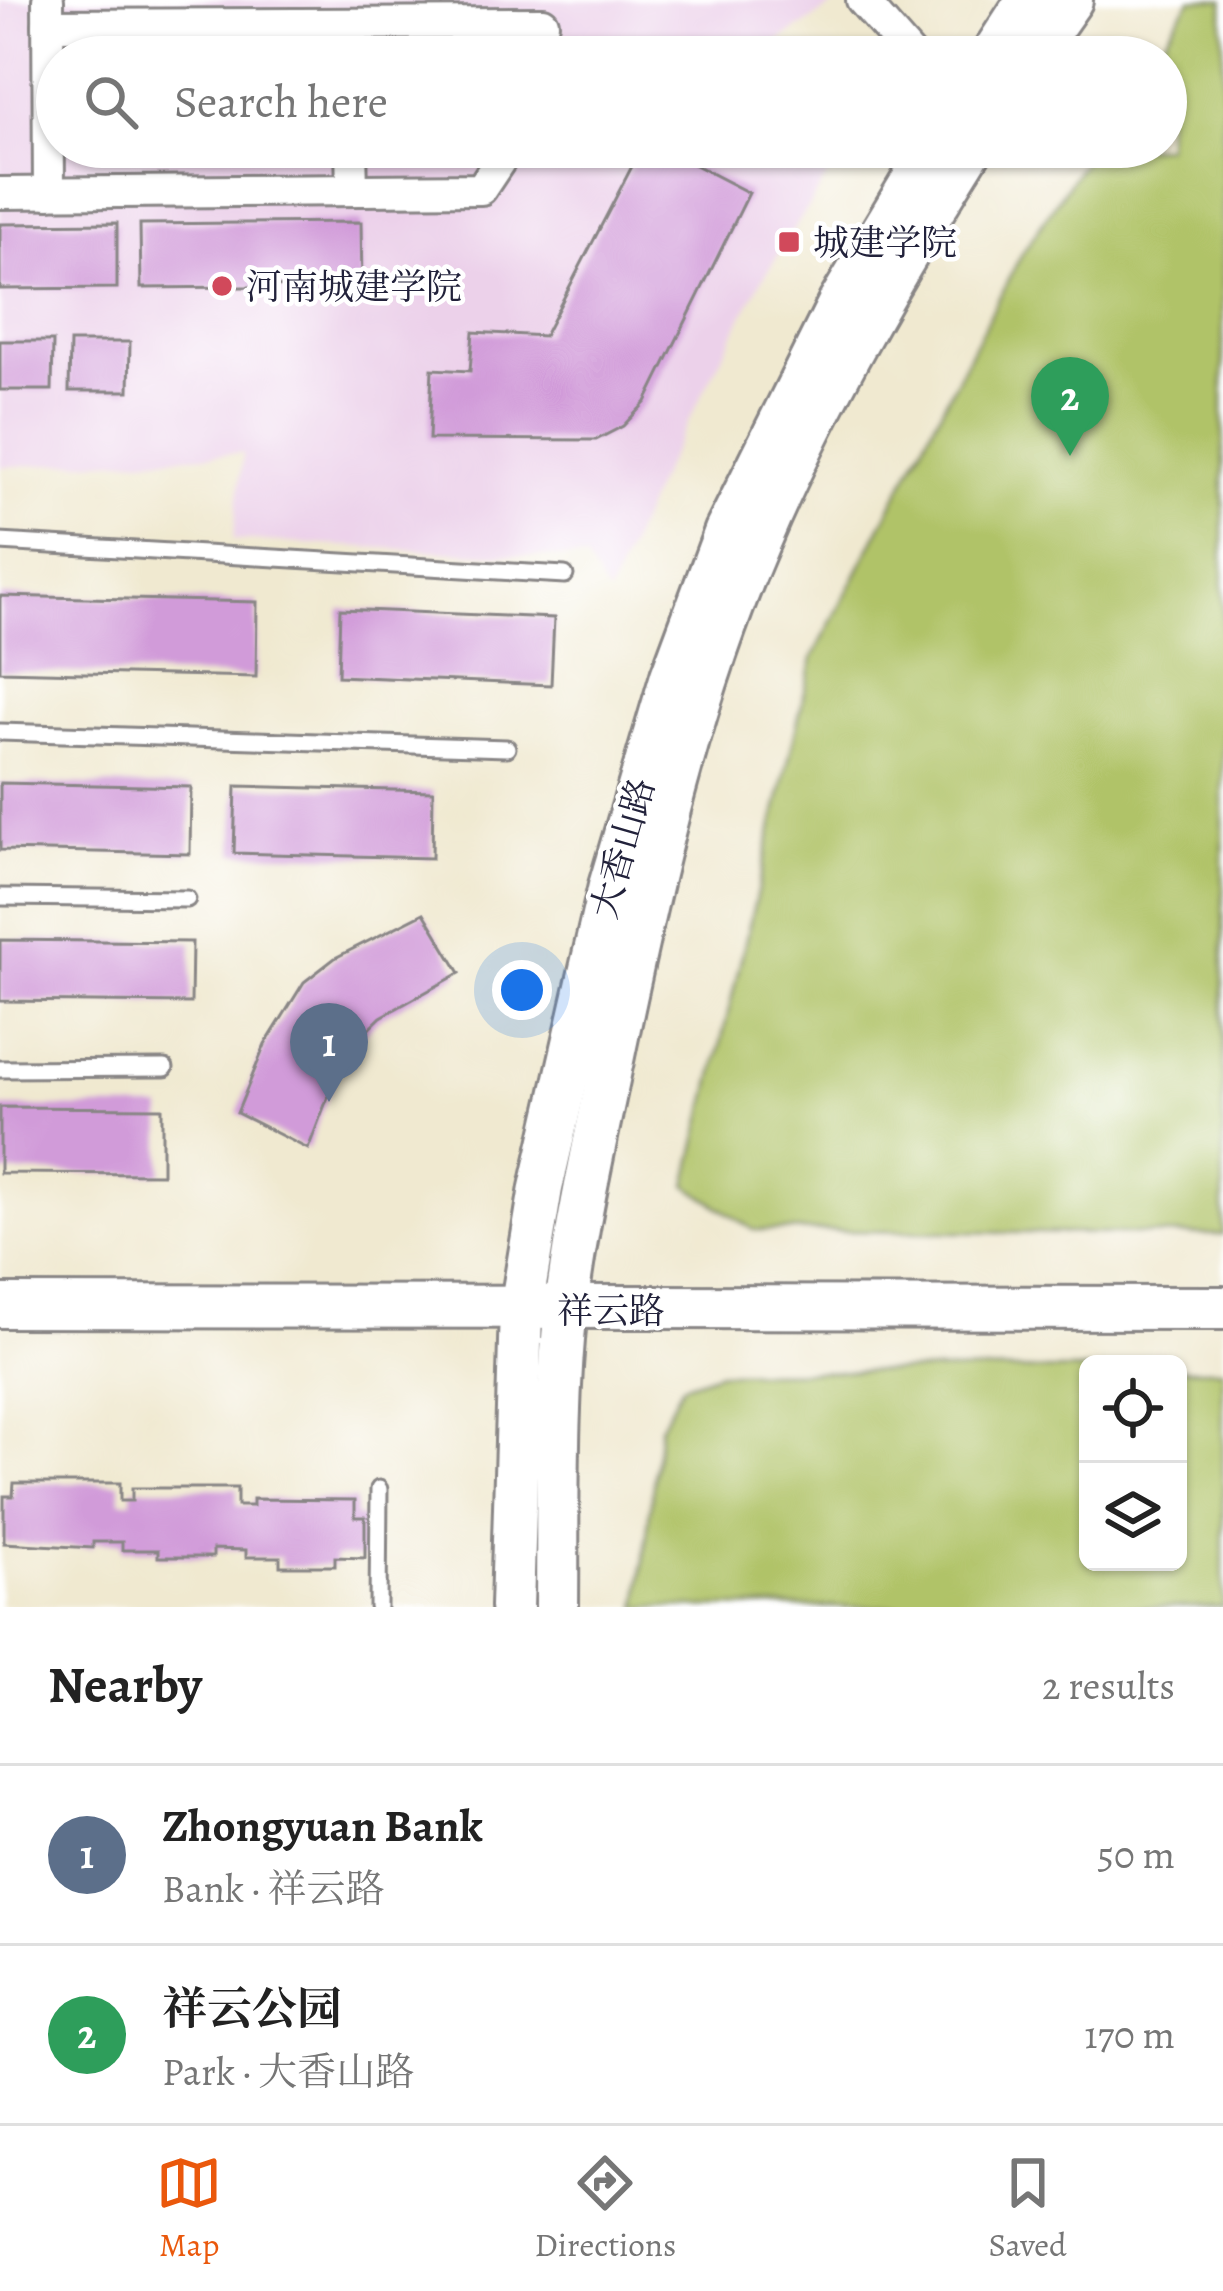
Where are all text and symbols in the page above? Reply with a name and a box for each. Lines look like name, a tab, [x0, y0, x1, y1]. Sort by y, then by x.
search box	[36, 36, 1187, 168]
icon: search	[78, 69, 144, 135]
text: Search here	[174, 71, 388, 133]
place label: 城建学院	[813, 218, 957, 267]
marker: 城建学院	[776, 229, 802, 255]
place label: 河南城建学院	[246, 262, 462, 311]
marker: 河南城建学院	[209, 273, 235, 299]
pin: 2	[1031, 357, 1109, 456]
street label: 大香山路	[579, 772, 666, 924]
your location	[492, 960, 552, 1020]
pin: 1	[290, 1003, 368, 1102]
street label: 祥云路	[557, 1286, 665, 1335]
map controls	[1079, 1355, 1187, 1571]
button: locate	[1079, 1355, 1187, 1463]
button: layers	[1079, 1463, 1187, 1571]
text: Nearby	[48, 1650, 202, 1720]
text: 2 results	[1042, 1659, 1175, 1712]
text: Zhongyuan Bank	[162, 1795, 483, 1857]
text: 1	[80, 1828, 94, 1881]
text: 50 m	[1097, 1828, 1175, 1881]
text: Bank · 祥云路	[162, 1862, 384, 1915]
text: 祥云公园	[162, 1978, 342, 2040]
text: 2	[78, 2008, 96, 2061]
text: 170 m	[1084, 2008, 1175, 2061]
text: Park · 大香山路	[162, 2045, 414, 2098]
tab: Map	[156, 2150, 222, 2267]
tab: Directions	[535, 2150, 676, 2267]
tab: Saved	[989, 2150, 1067, 2267]

